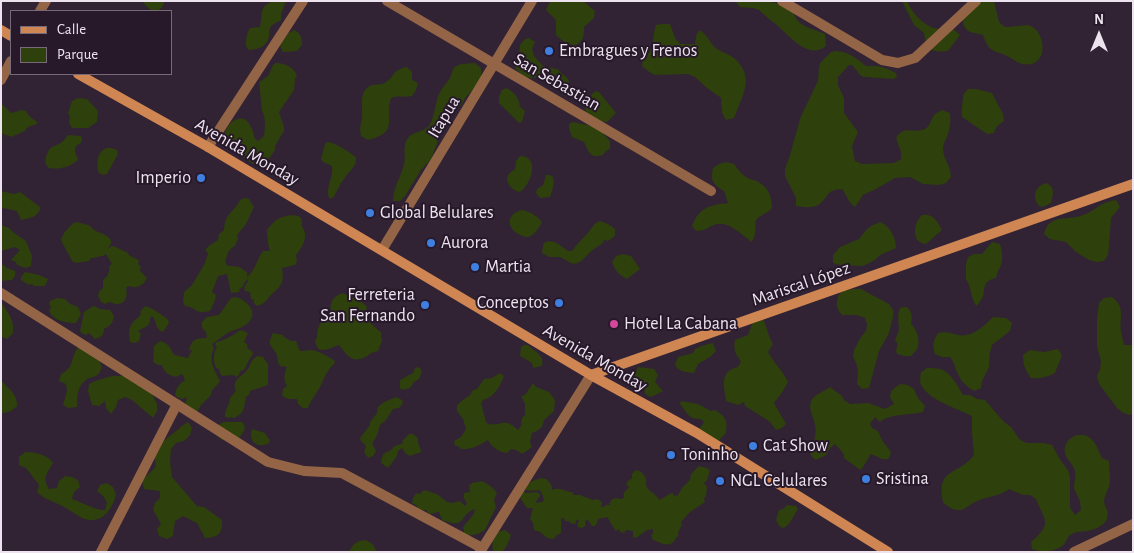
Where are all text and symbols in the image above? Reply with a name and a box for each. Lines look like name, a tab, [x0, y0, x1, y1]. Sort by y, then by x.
legend	[10, 10, 172, 75]
north arrow	[1074, 10, 1124, 60]
text: N	[1094, 13, 1104, 27]
text: Calle	[57, 22, 86, 37]
place label: Embragues y Frenos	[559, 40, 697, 62]
marker: Embragues y Frenos	[543, 45, 555, 57]
text: Parque	[57, 47, 98, 62]
street label: San Sebastian	[510, 48, 604, 116]
street label: Itapua	[423, 92, 465, 142]
street label: Avenida Monday	[191, 113, 303, 191]
place label: Imperio	[135, 167, 191, 189]
marker: Imperio	[195, 172, 207, 184]
place label: Global Belulares	[380, 202, 494, 224]
marker: Global Belulares	[364, 207, 376, 219]
place label: Aurora	[441, 232, 488, 254]
marker: Aurora	[425, 237, 437, 249]
place label: Martia	[485, 256, 531, 278]
street label: Mariscal López	[749, 257, 853, 311]
marker: Martia	[469, 261, 481, 273]
place label: Ferreteria San Fernando	[320, 284, 415, 326]
place label: Conceptos	[477, 292, 549, 314]
marker: Conceptos	[553, 297, 565, 309]
marker: Ferreteria San Fernando	[419, 299, 431, 311]
place label: Hotel La Cabana	[624, 313, 737, 335]
marker: Hotel La Cabana	[608, 318, 620, 330]
street label: Avenida Monday	[539, 319, 651, 397]
place label: Cat Show	[763, 435, 828, 457]
marker: Cat Show	[747, 440, 759, 452]
place label: Toninho	[681, 444, 738, 466]
marker: Toninho	[665, 449, 677, 461]
place label: Sristina	[876, 468, 929, 490]
place label: NGL Celulares	[730, 470, 828, 492]
marker: Sristina	[860, 473, 872, 485]
marker: NGL Celulares	[714, 475, 726, 487]

